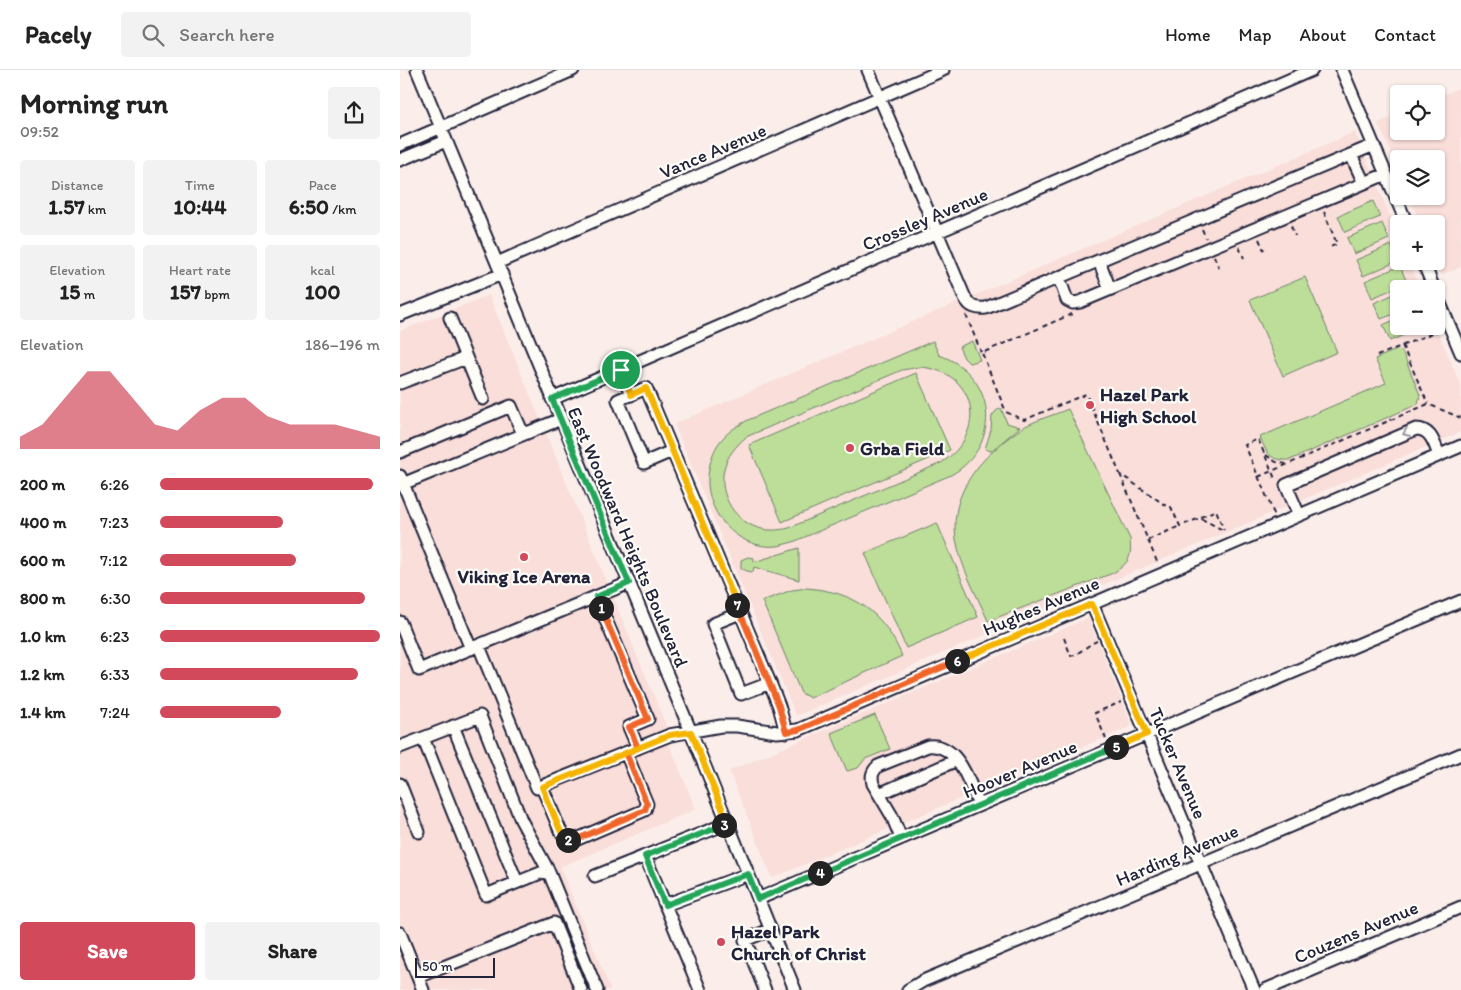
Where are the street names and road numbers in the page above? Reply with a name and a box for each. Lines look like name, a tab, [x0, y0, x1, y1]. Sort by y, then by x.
street label: Vance Avenue	[656, 118, 770, 184]
street label: Crossley Avenue	[859, 182, 991, 256]
street label: East Woodward Heights Boulevard	[563, 404, 693, 670]
street label: Hughes Avenue	[979, 571, 1103, 641]
street label: Tucker Avenue	[1144, 704, 1212, 822]
street label: Hoover Avenue	[959, 735, 1081, 803]
street label: Harding Avenue	[1112, 819, 1242, 891]
street label: Couzens Avenue	[1290, 895, 1422, 969]

